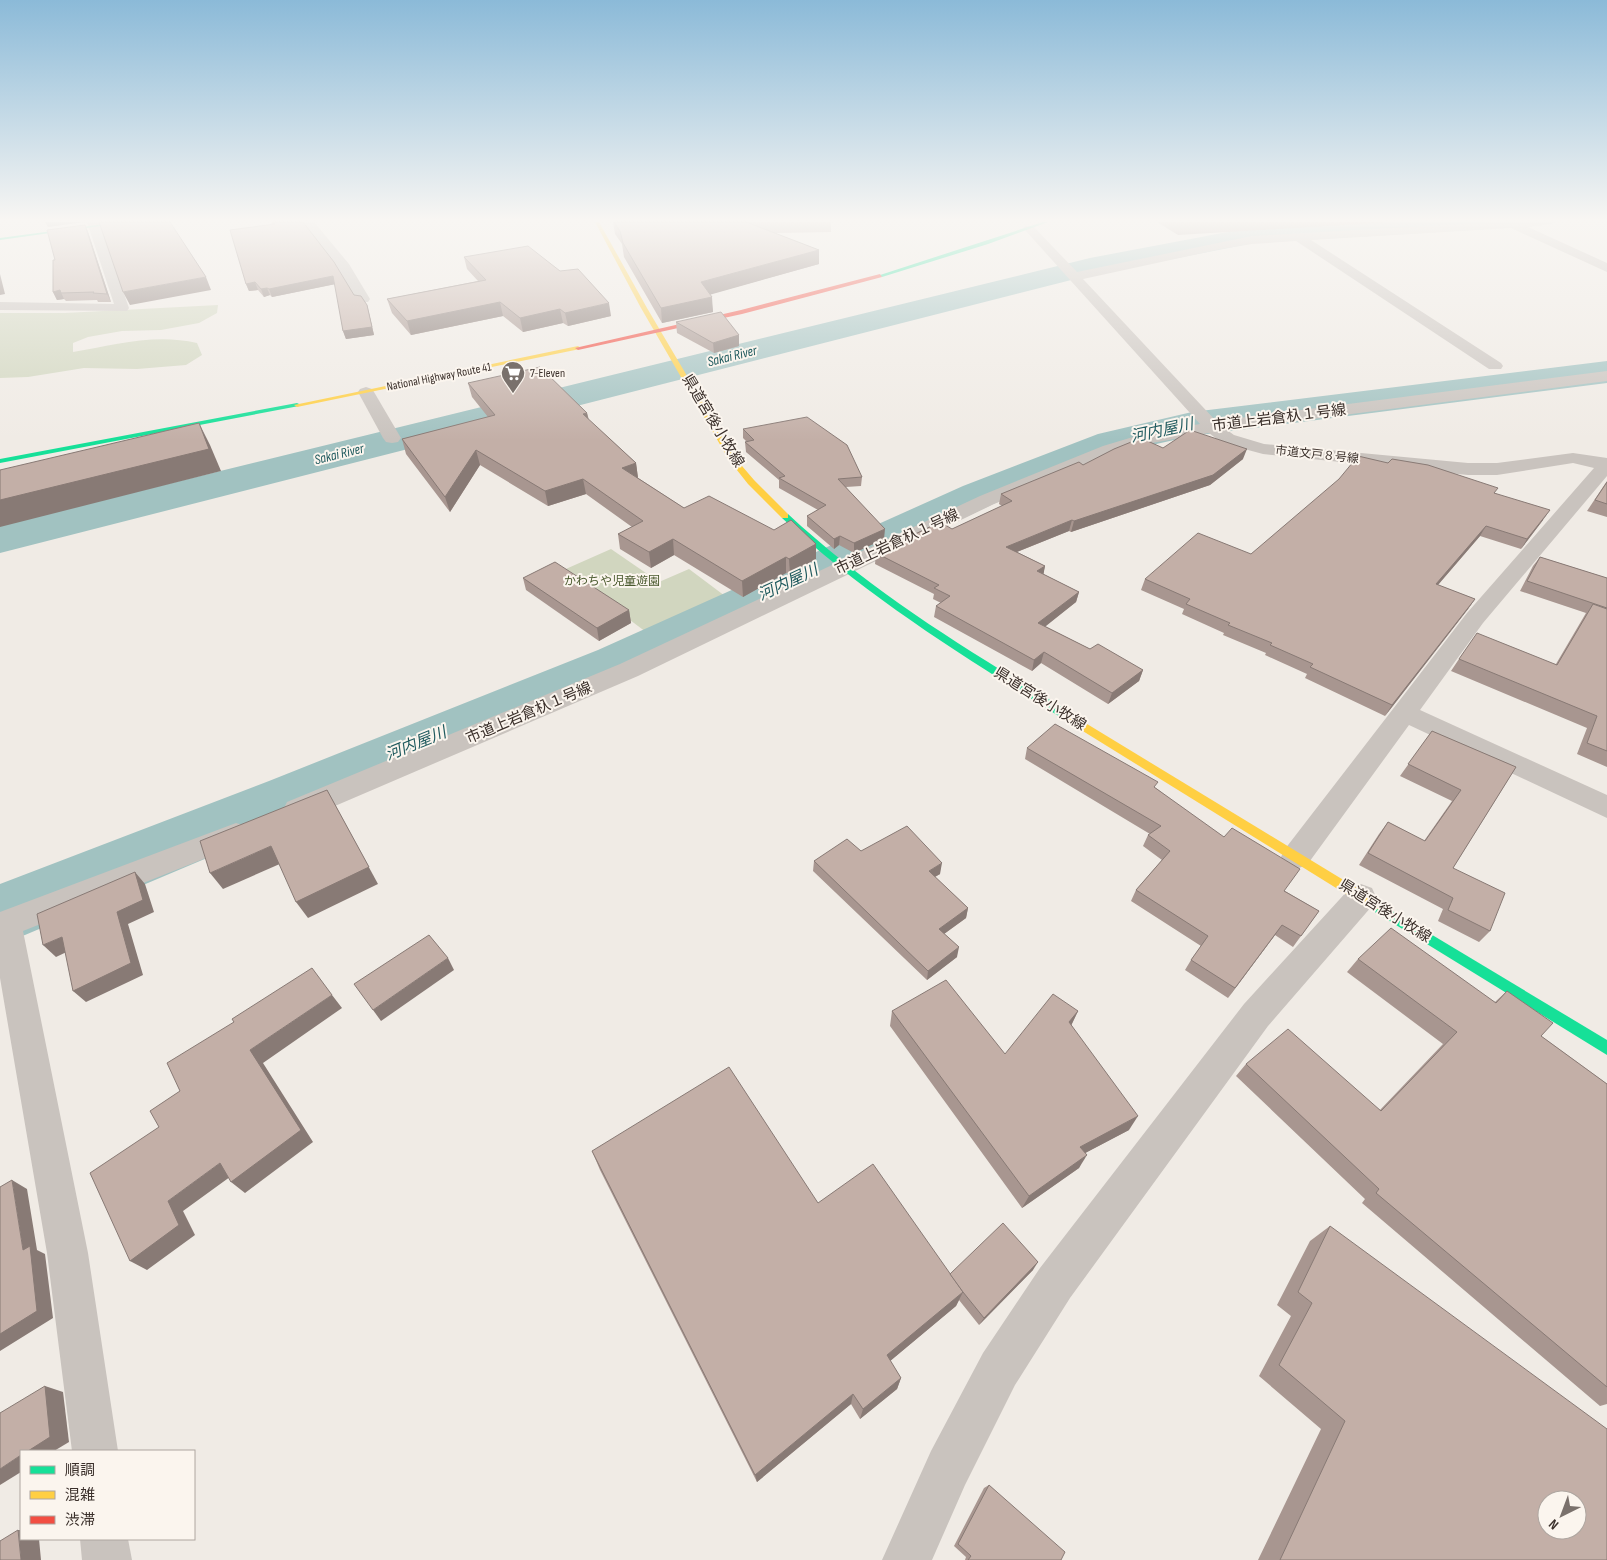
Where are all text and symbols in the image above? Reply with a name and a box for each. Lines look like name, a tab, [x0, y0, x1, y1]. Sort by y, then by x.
water label: Sakai River	[705, 341, 760, 370]
street label: National Highway Route 41	[385, 359, 493, 395]
supermarket icon: 7-Eleven	[500, 360, 526, 394]
place label: 7-Eleven	[530, 366, 565, 381]
street label: 県道宮後小牧線	[678, 371, 748, 471]
street label: 市道上岩倉杁１号線	[1211, 400, 1347, 436]
water label: 河内屋川	[1129, 415, 1197, 447]
water label: Sakai River	[312, 439, 367, 468]
street label: 市道文戸８号線	[1274, 443, 1360, 467]
street label: 市道上岩倉杁１号線	[832, 505, 962, 579]
water label: 河内屋川	[755, 560, 823, 605]
park label: かわちや児童遊園	[564, 574, 660, 589]
street label: 県道宮後小牧線	[990, 663, 1090, 735]
street label: 市道上岩倉杁１号線	[463, 678, 595, 748]
water label: 河内屋川	[383, 722, 451, 765]
street label: 県道宮後小牧線	[1335, 875, 1435, 947]
legend	[20, 1450, 195, 1540]
text: 順調	[65, 1461, 95, 1480]
text: 混雑	[65, 1486, 95, 1505]
north arrow	[1537, 1490, 1587, 1540]
text: 渋滞	[65, 1511, 95, 1530]
text: N	[1545, 1515, 1562, 1533]

